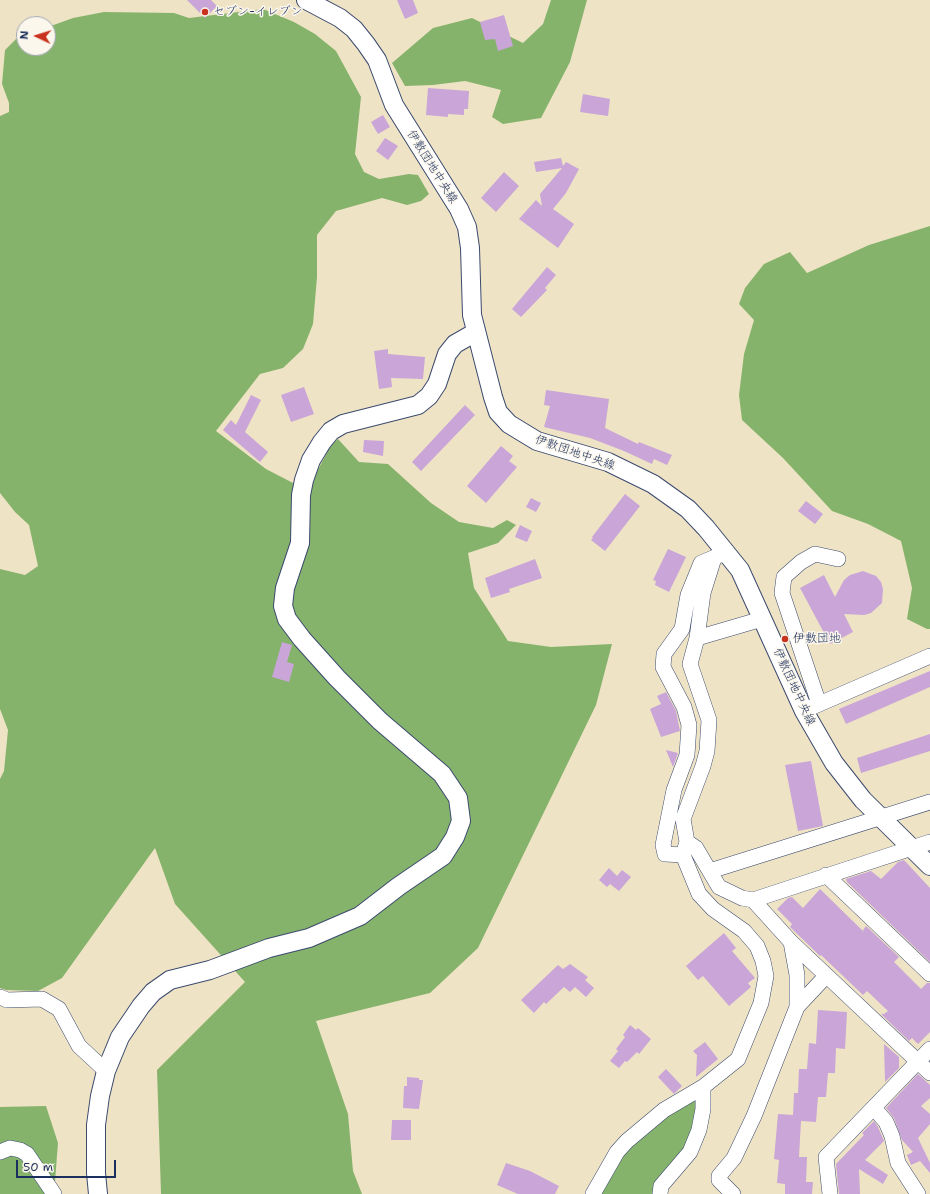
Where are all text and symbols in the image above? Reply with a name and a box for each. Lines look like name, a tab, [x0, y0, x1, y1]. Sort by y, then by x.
place label: セブン-イレブン	[213, 5, 303, 19]
marker: セブン-イレブン	[200, 7, 210, 17]
north arrow	[16, 16, 56, 56]
text: N	[17, 30, 32, 40]
street label: 伊敷団地中央線	[404, 128, 460, 206]
street label: 伊敷団地中央線	[533, 433, 617, 473]
place label: 伊敷団地	[793, 632, 841, 646]
marker: 伊敷団地	[780, 634, 790, 644]
street label: 伊敷団地中央線	[770, 646, 818, 728]
scale bar	[18, 1152, 118, 1178]
text: 50 m	[23, 1159, 53, 1175]

